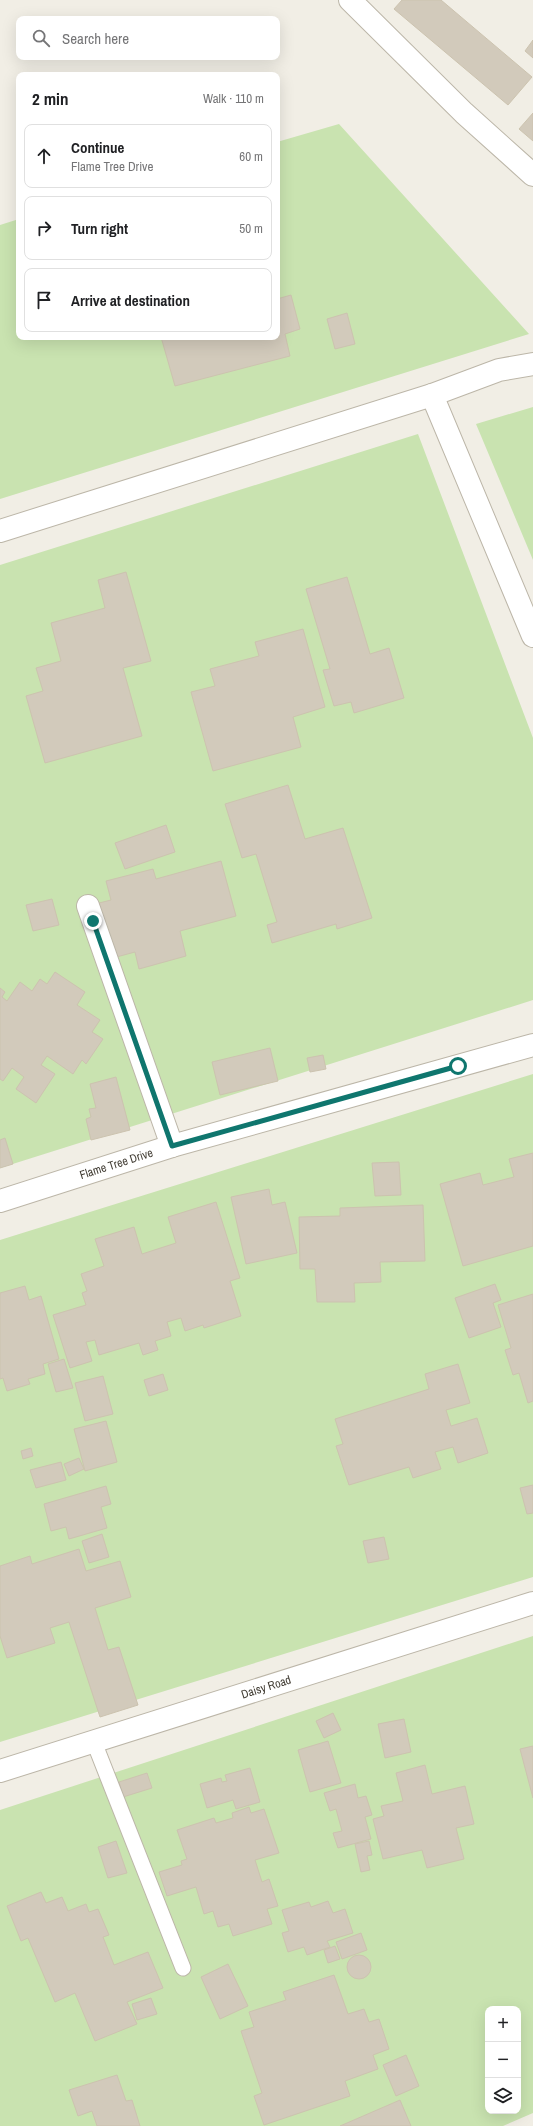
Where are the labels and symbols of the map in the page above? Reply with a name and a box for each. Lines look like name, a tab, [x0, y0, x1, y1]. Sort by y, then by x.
route end	[84, 912, 102, 930]
route start	[449, 1057, 467, 1075]
street label: Flame Tree Drive	[77, 1145, 155, 1183]
street label: Daisy Road	[239, 1672, 293, 1702]

